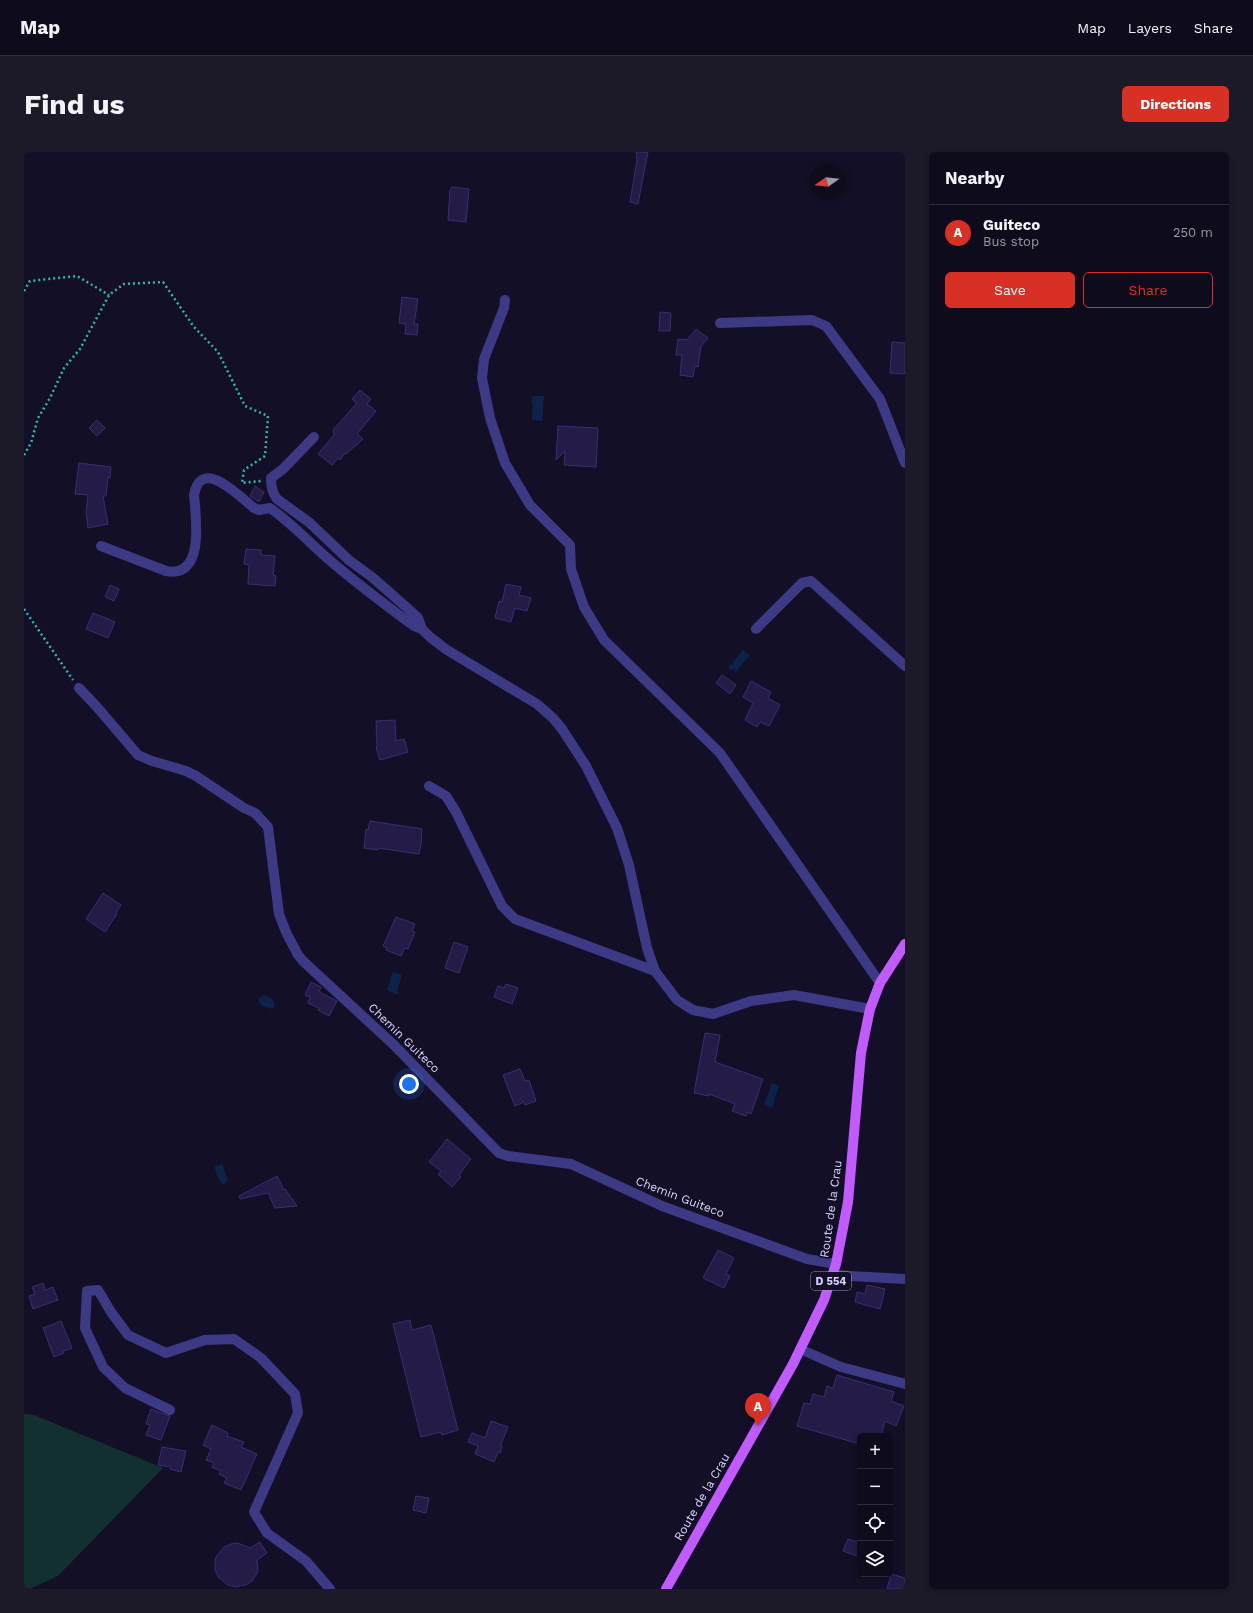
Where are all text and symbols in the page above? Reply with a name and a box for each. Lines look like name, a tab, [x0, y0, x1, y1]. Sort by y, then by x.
text: Map	[20, 16, 60, 39]
text: Map	[1077, 20, 1106, 36]
text: Layers	[1128, 20, 1172, 36]
text: Share	[1194, 20, 1233, 36]
button: Directions	[1122, 86, 1229, 122]
text: Find us	[24, 88, 124, 121]
north arrow	[809, 164, 845, 200]
text: Nearby	[945, 168, 1004, 188]
text: Guiteco	[983, 216, 1040, 234]
text: A	[954, 225, 962, 240]
text: 250 m	[1173, 225, 1213, 240]
text: Bus stop	[983, 234, 1039, 249]
button: Save	[945, 272, 1075, 308]
button: Share	[1083, 272, 1213, 308]
street label: Chemin Guiteco	[365, 1000, 443, 1076]
your location	[399, 1074, 419, 1094]
street label: Route de la Crau	[817, 1159, 845, 1259]
street label: Chemin Guiteco	[634, 1174, 726, 1220]
road number: D 554	[811, 1272, 851, 1290]
pin: A	[745, 1393, 771, 1426]
map controls	[857, 1433, 893, 1577]
button: +	[857, 1433, 893, 1469]
street label: Route de la Crau	[671, 1451, 733, 1543]
button: −	[857, 1469, 893, 1505]
button: locate	[857, 1505, 893, 1541]
button: layers	[857, 1541, 893, 1577]

